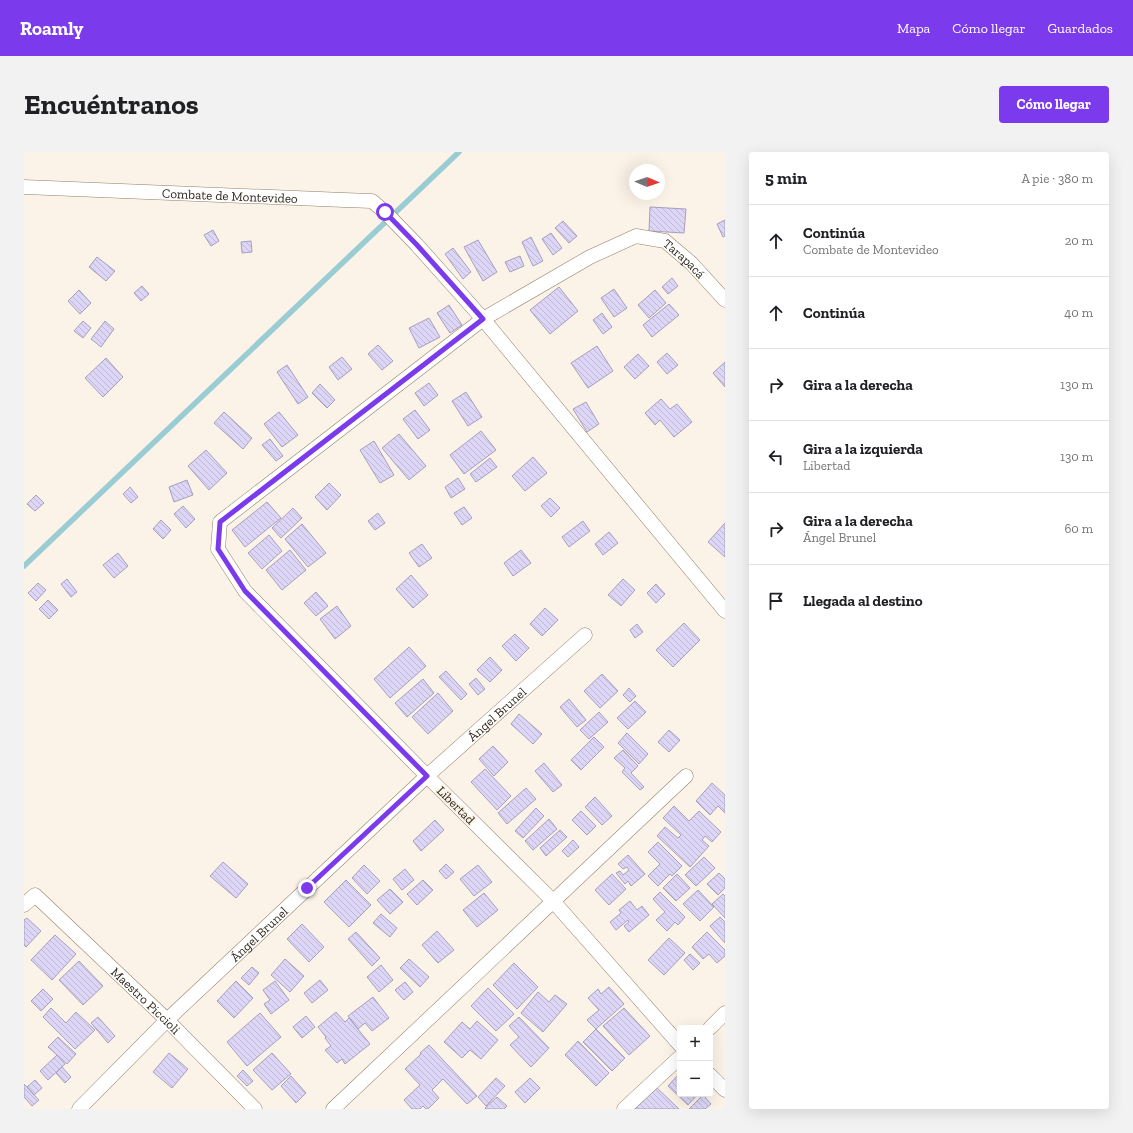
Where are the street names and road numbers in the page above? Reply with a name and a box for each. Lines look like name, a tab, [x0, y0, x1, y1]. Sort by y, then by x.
street label: Combate de Montevideo	[162, 185, 298, 206]
street label: Tarapacá	[660, 236, 709, 282]
street label: Ángel Brunel	[464, 684, 529, 744]
street label: Libertad	[434, 783, 478, 827]
street label: Ángel Brunel	[227, 903, 291, 964]
street label: Maestro Piccioli	[108, 964, 184, 1037]

